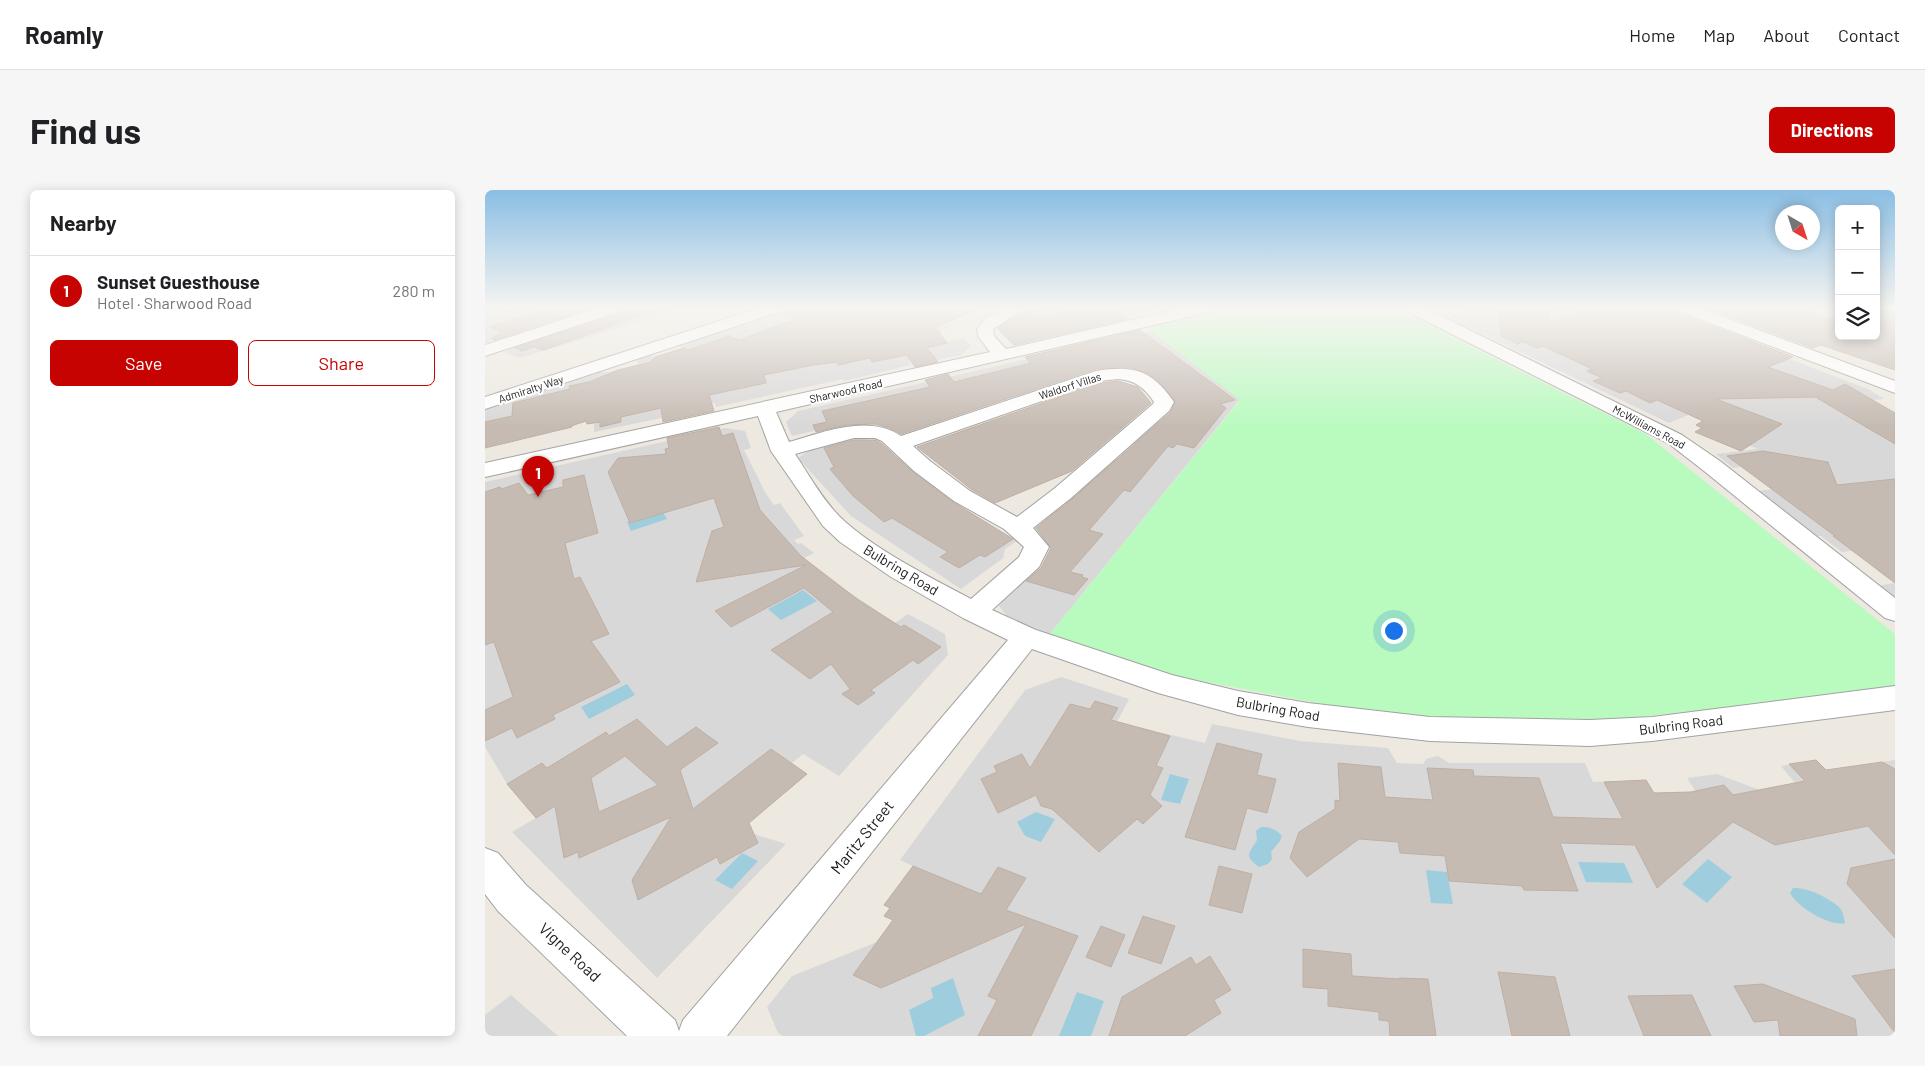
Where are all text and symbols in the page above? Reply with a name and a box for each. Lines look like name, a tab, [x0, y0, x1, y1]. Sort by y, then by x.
text: Roamly	[25, 20, 104, 49]
text: Home	[1629, 24, 1675, 46]
text: Map	[1703, 24, 1735, 46]
text: About	[1763, 24, 1810, 46]
text: Contact	[1838, 24, 1900, 46]
button: Directions	[1769, 107, 1895, 153]
text: Find us	[30, 109, 141, 151]
north arrow	[1775, 205, 1820, 250]
map controls	[1835, 205, 1880, 340]
button: +	[1835, 205, 1880, 250]
text: Nearby	[50, 210, 116, 235]
button: −	[1835, 250, 1880, 295]
text: Sunset Guesthouse	[97, 270, 260, 293]
text: 1	[63, 281, 69, 300]
text: 280 m	[393, 281, 435, 300]
text: Hotel · Sharwood Road	[97, 293, 252, 312]
button: layers	[1835, 295, 1880, 340]
button: Save	[50, 340, 238, 386]
button: Share	[248, 340, 435, 386]
street label: Waldorf Villas	[1037, 369, 1103, 402]
street label: Admiralty Way	[497, 372, 565, 405]
street label: Sharwood Road	[808, 376, 884, 405]
street label: McWilliams Road	[1611, 402, 1688, 451]
pin: 1	[522, 456, 554, 497]
street label: Bulbring Road	[861, 541, 942, 599]
your location	[1381, 618, 1407, 644]
street label: Bulbring Road	[1235, 693, 1321, 724]
street label: Bulbring Road	[1638, 711, 1724, 738]
street label: Maritz Street	[826, 796, 897, 877]
street label: Vigne Road	[535, 918, 605, 985]

